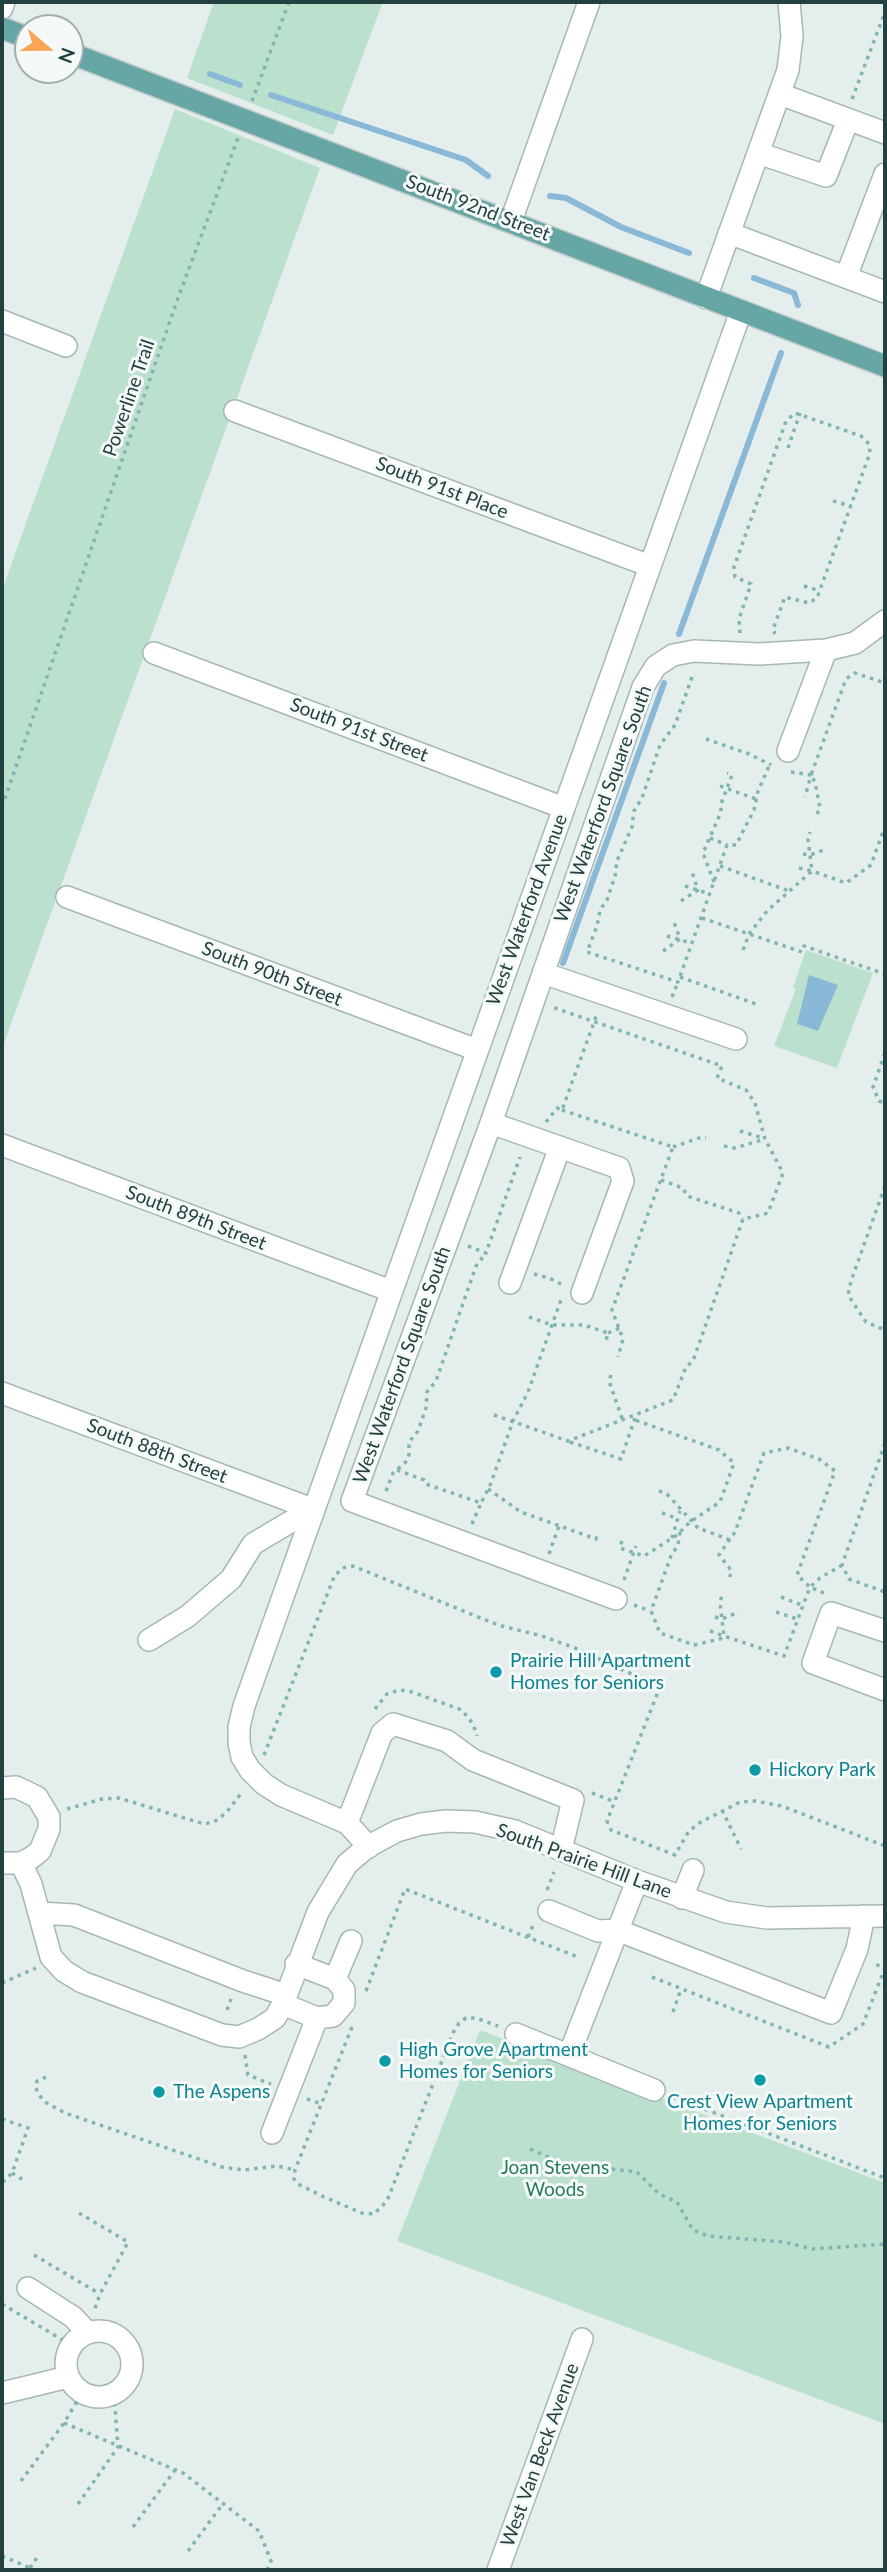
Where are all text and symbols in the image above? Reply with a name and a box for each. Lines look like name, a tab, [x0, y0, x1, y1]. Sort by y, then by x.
north arrow	[14, 14, 84, 84]
text: N	[54, 45, 81, 66]
street label: South 92nd Street	[403, 170, 553, 246]
street label: Powerline Trail	[98, 337, 160, 459]
street label: South 91st Place	[373, 452, 511, 524]
street label: West Waterford Square South	[549, 682, 657, 926]
street label: South 91st Street	[287, 693, 431, 767]
street label: West Waterford Avenue	[482, 811, 572, 1009]
street label: South 90th Street	[199, 937, 345, 1011]
street label: South 89th Street	[123, 1181, 269, 1255]
street label: West Waterford Square South	[348, 1243, 456, 1487]
street label: South 88th Street	[84, 1414, 230, 1488]
place label: Prairie Hill Apartment Homes for Seniors	[510, 1650, 691, 1694]
marker: Prairie Hill Apartment Homes for Seniors	[488, 1664, 504, 1680]
place label: Hickory Park	[769, 1759, 876, 1781]
marker: Hickory Park	[747, 1762, 763, 1778]
street label: South Prairie Hill Lane	[493, 1819, 675, 1903]
place label: High Grove Apartment Homes for Seniors	[399, 2039, 588, 2083]
marker: High Grove Apartment Homes for Seniors	[377, 2053, 393, 2069]
marker: Crest View Apartment Homes for Seniors	[752, 2072, 768, 2088]
place label: The Aspens	[173, 2081, 270, 2103]
marker: The Aspens	[151, 2084, 167, 2100]
place label: Crest View Apartment Homes for Seniors	[667, 2091, 853, 2135]
park label: Joan Stevens Woods	[501, 2157, 609, 2201]
street label: West Van Beck Avenue	[496, 2360, 584, 2550]

